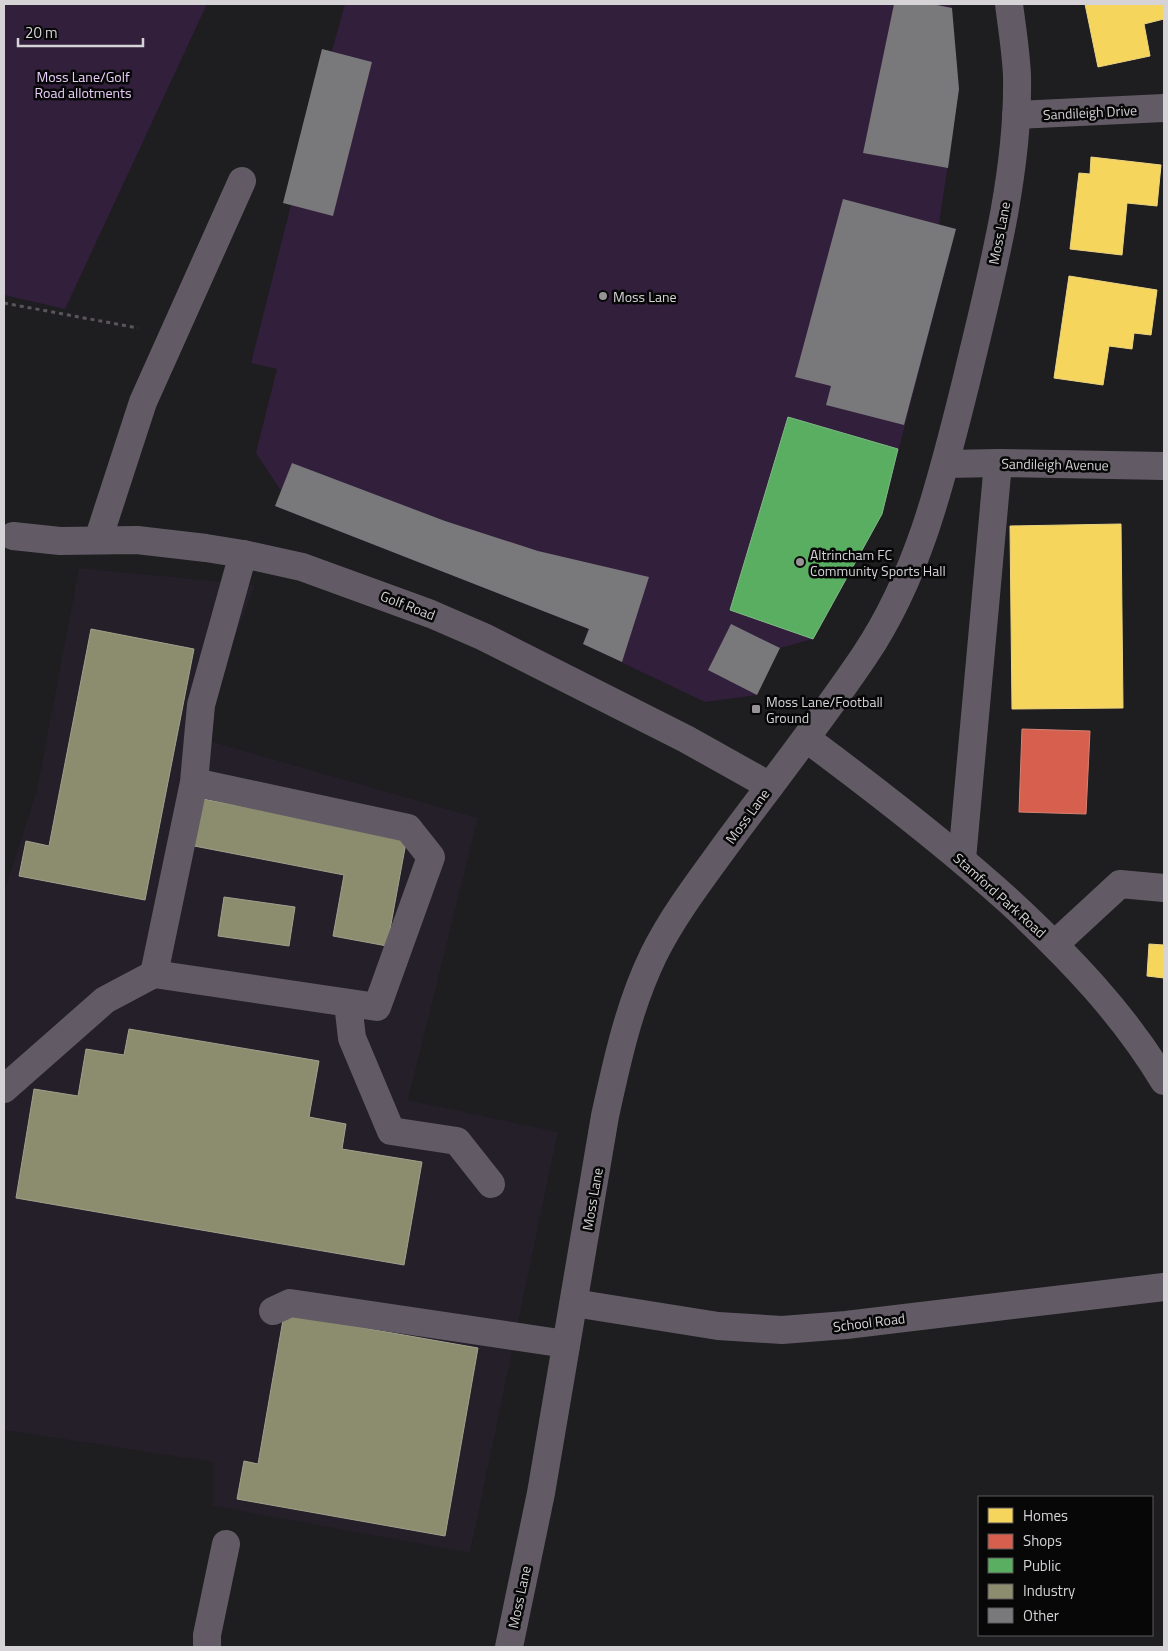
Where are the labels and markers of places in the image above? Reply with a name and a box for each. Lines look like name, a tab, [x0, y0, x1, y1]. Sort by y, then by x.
place label: Moss Lane	[613, 286, 677, 307]
marker: Moss Lane	[597, 290, 609, 302]
place label: Altrincham FC Community Sports Hall	[810, 544, 946, 581]
marker: Altrincham FC Community Sports Hall	[794, 556, 806, 568]
place label: Moss Lane/Football Ground	[766, 691, 883, 728]
marker: Moss Lane/Football Ground	[750, 703, 762, 715]

